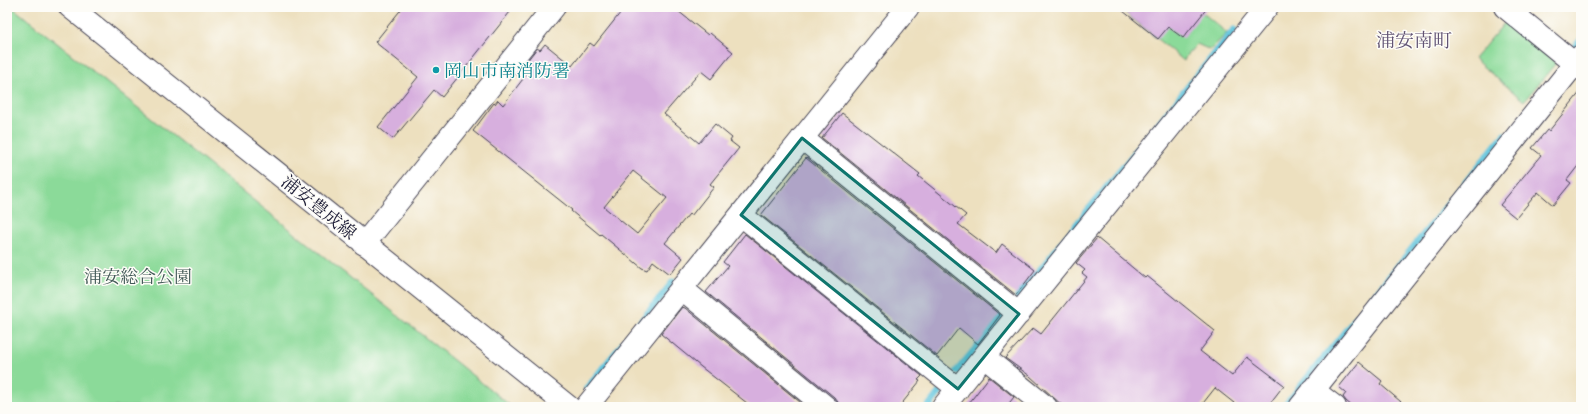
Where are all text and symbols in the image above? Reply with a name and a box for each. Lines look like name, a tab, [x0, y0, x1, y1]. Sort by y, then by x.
district label: 浦安南町	[1376, 28, 1452, 53]
place label: 岡山市南消防署	[444, 59, 570, 82]
marker: 岡山市南消防署	[431, 65, 441, 75]
street label: 浦安豊成線	[277, 170, 361, 244]
park label: 浦安総合公園	[84, 265, 192, 288]

